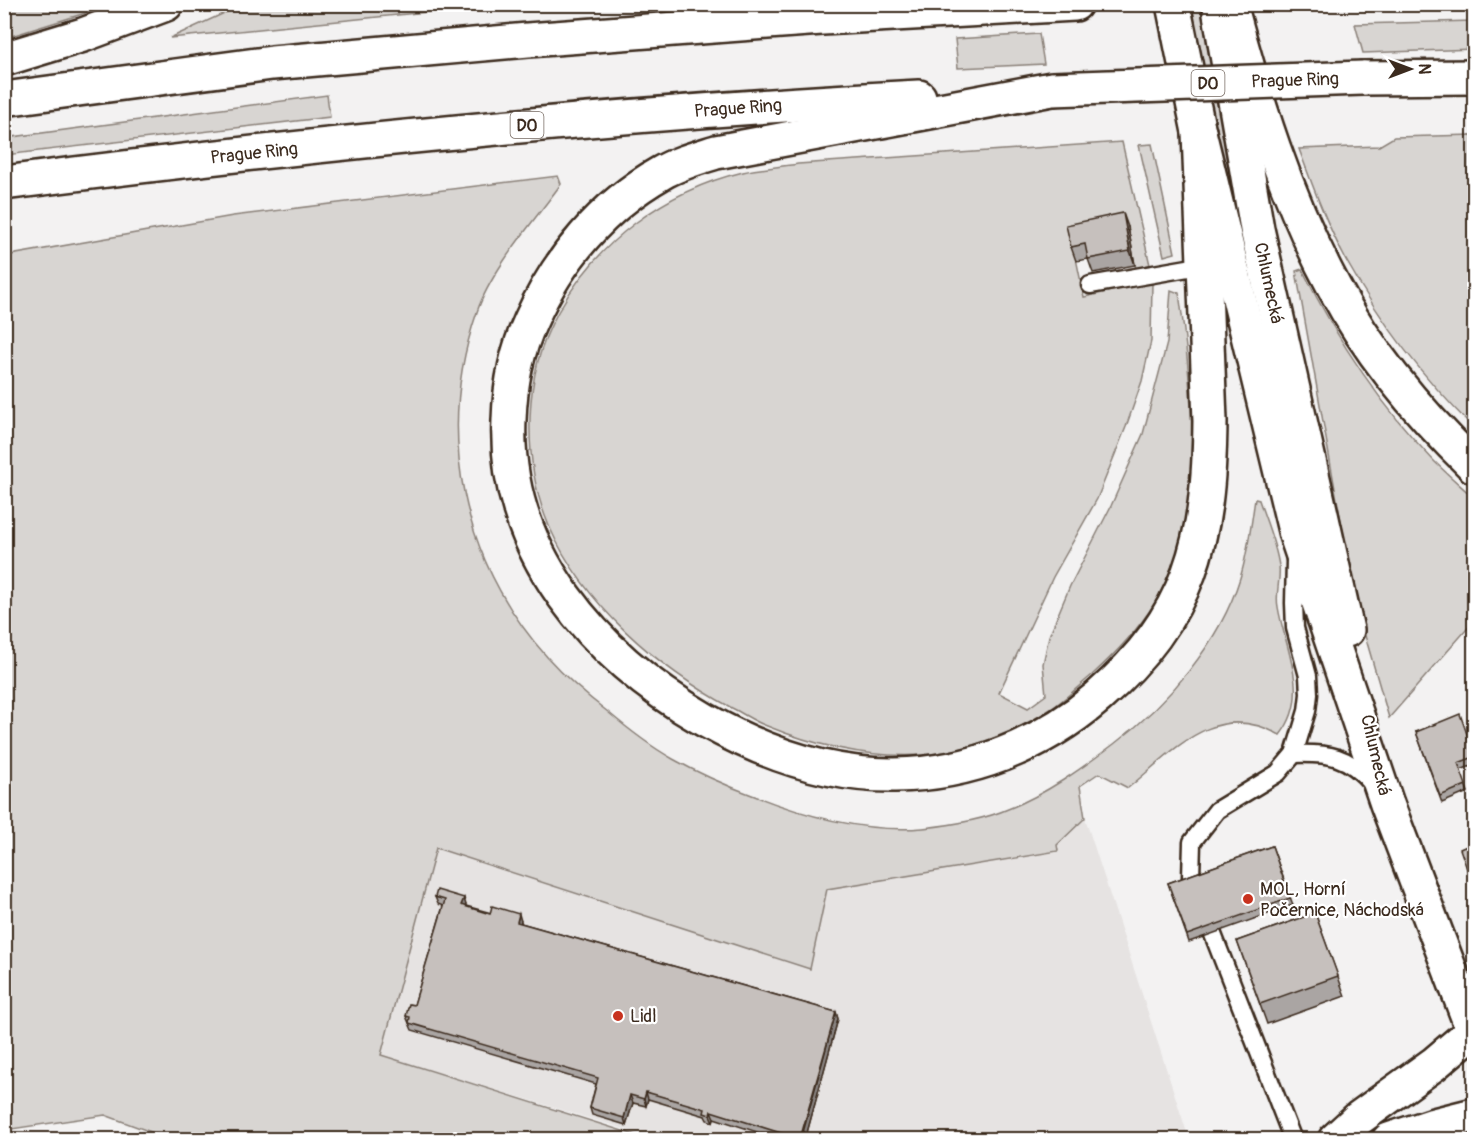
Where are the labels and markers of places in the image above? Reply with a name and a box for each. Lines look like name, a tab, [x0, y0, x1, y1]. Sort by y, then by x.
place label: MOL, Horní Počernice, Náchodská	[1260, 878, 1424, 922]
marker: MOL, Horní Počernice, Náchodská	[1241, 892, 1255, 906]
place label: Lidl	[630, 1005, 656, 1028]
marker: Lidl	[611, 1009, 625, 1023]

